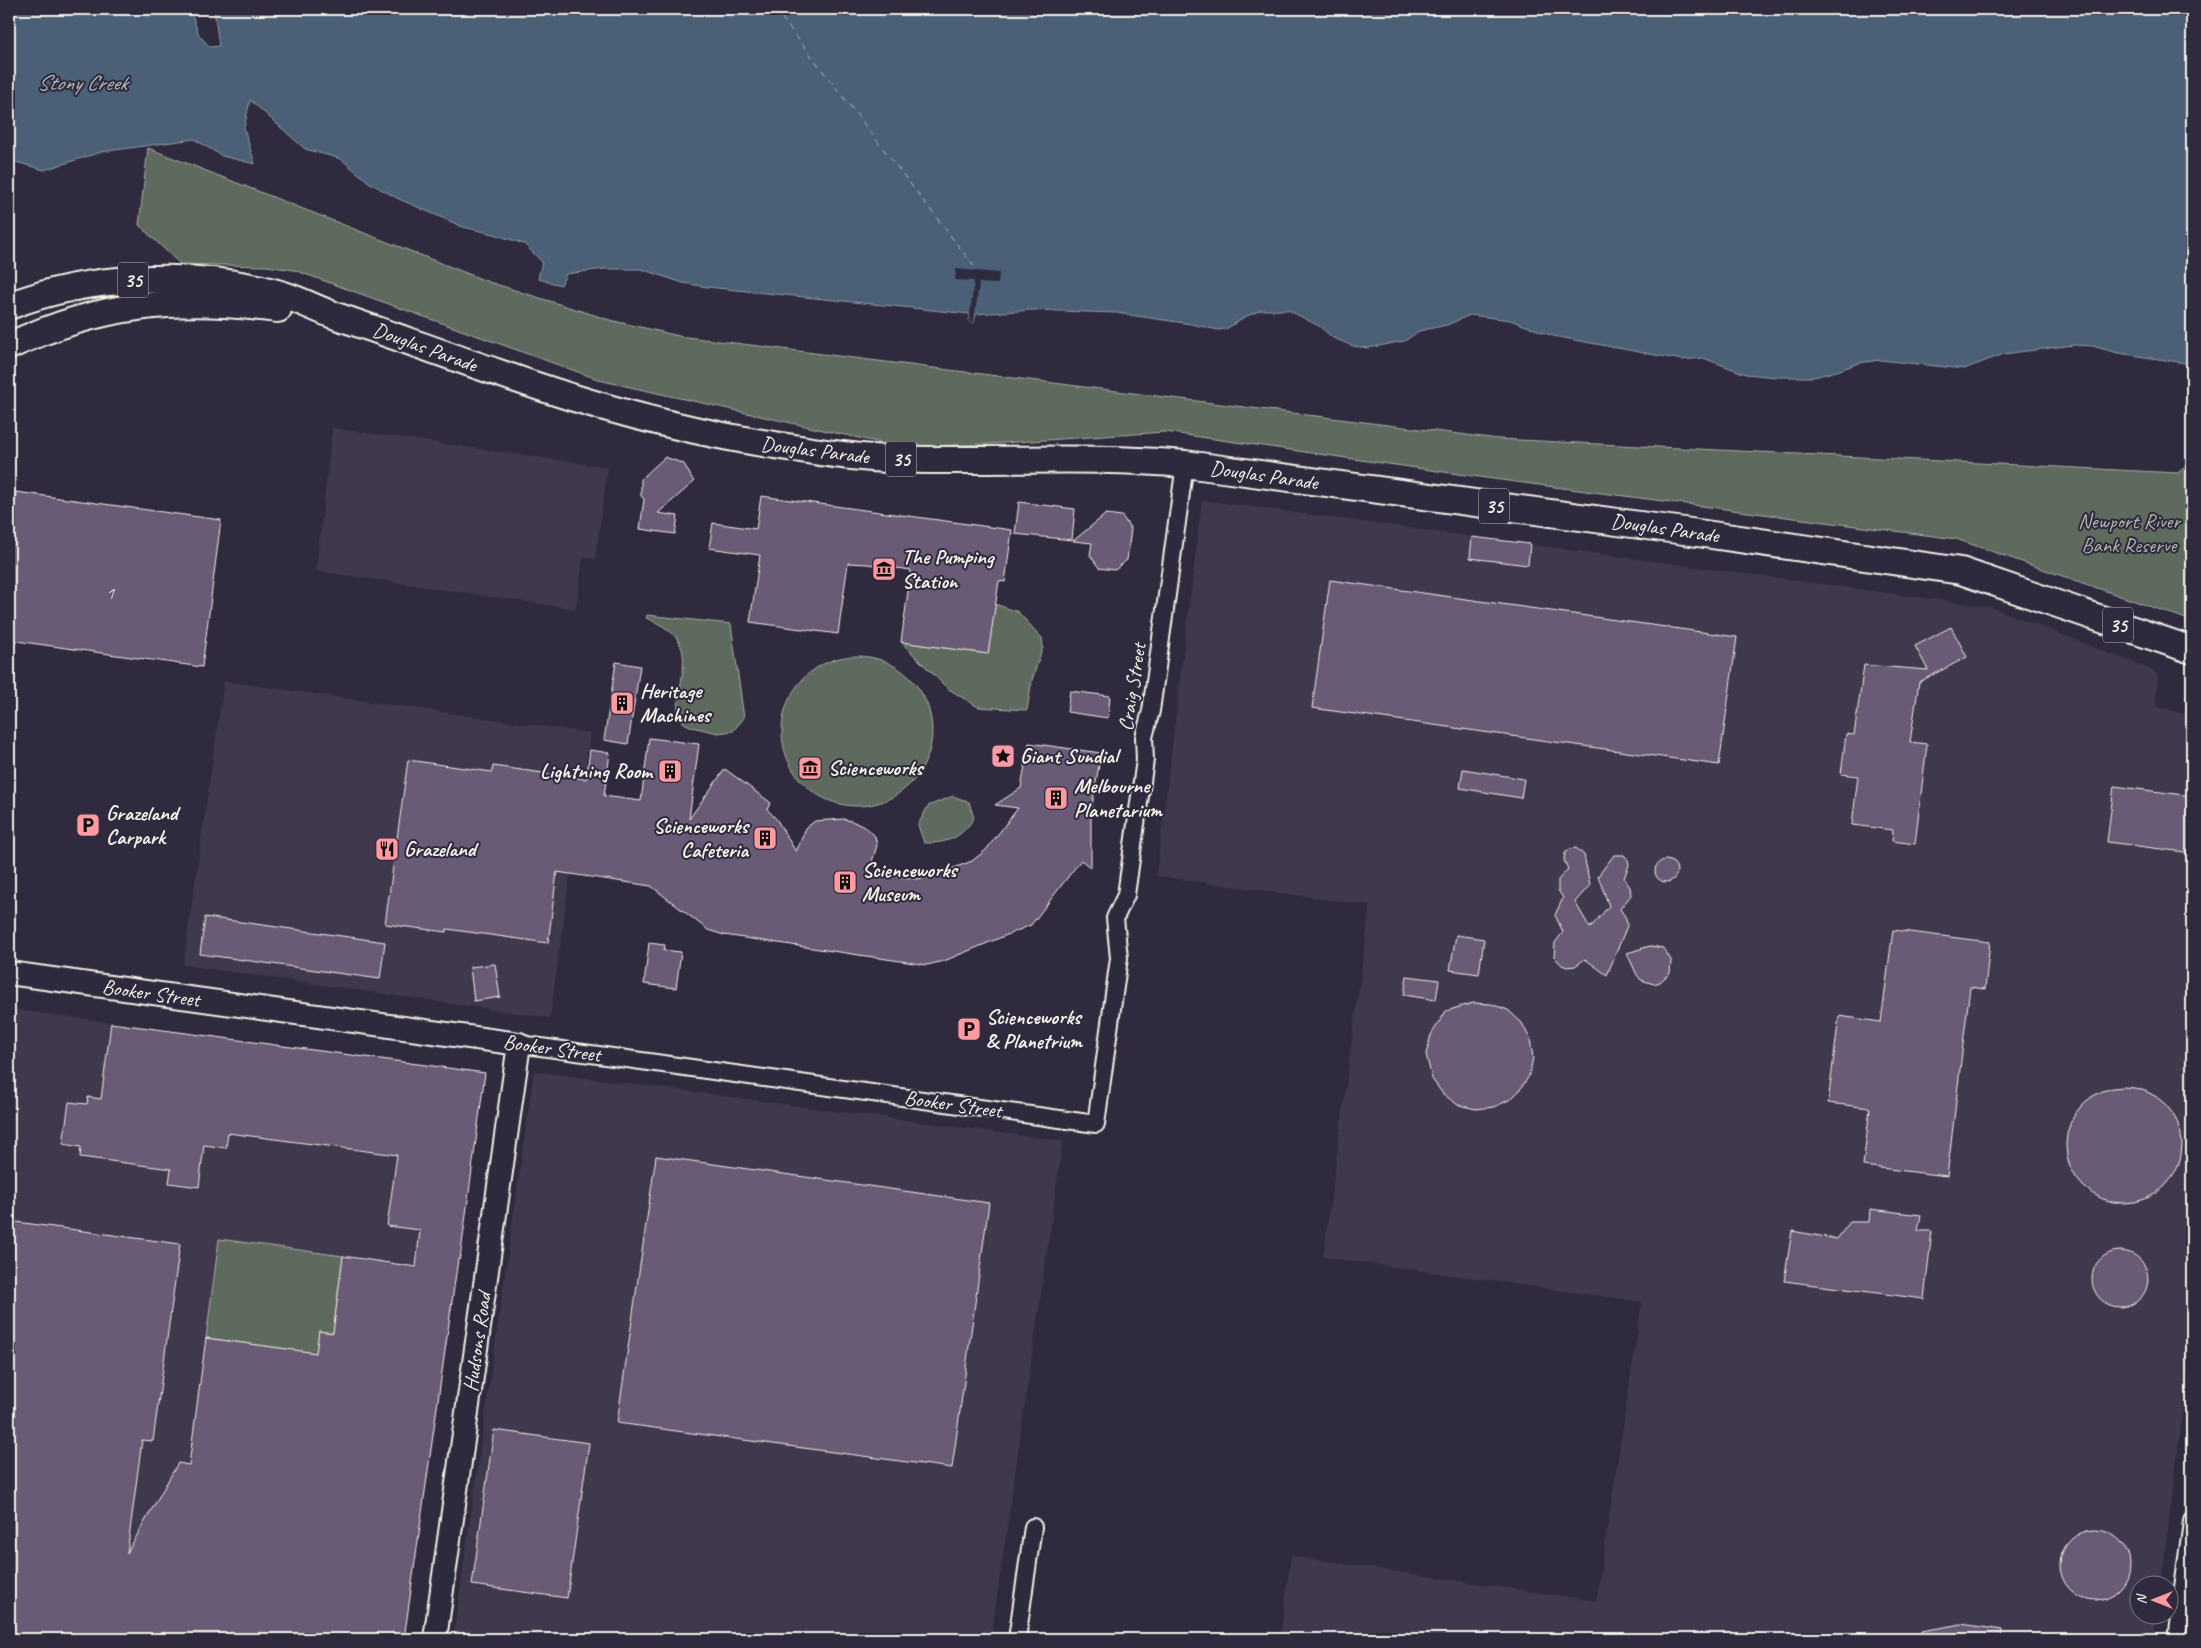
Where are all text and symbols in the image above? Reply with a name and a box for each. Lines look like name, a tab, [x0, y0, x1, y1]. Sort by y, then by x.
water label: Stony Creek	[37, 69, 131, 97]
road number: 35	[118, 262, 148, 298]
street label: Douglas Parade	[370, 316, 482, 378]
street label: Douglas Parade	[760, 430, 872, 470]
road number: 35	[886, 442, 916, 476]
street label: Douglas Parade	[1208, 455, 1321, 496]
road number: 35	[1479, 488, 1509, 524]
street label: Douglas Parade	[1609, 508, 1722, 549]
park label: Newport River Bank Reserve	[2078, 508, 2181, 558]
place label: The Pumping Station	[902, 544, 996, 594]
museum icon: The Pumping Station	[871, 556, 897, 582]
house number: 1	[106, 581, 116, 605]
road number: 35	[2103, 608, 2133, 642]
street label: Craig Street	[1112, 639, 1152, 733]
place label: Heritage Machines	[640, 678, 713, 728]
building icon: Heritage Machines	[609, 690, 635, 716]
place icon: Giant Sundial	[990, 743, 1016, 769]
place label: Giant Sundial	[1020, 743, 1122, 769]
museum icon: Scienceworks	[797, 755, 823, 781]
place label: Scienceworks	[828, 755, 925, 781]
place label: Lightning Room	[540, 758, 654, 784]
building icon: Lightning Room	[657, 758, 683, 784]
place label: Melbourne Planetarium	[1074, 773, 1163, 823]
building icon: Melbourne Planetarium	[1043, 785, 1069, 811]
place label: Grazeland Carpark	[106, 800, 181, 850]
parking icon: Grazeland Carpark	[75, 812, 101, 838]
place label: Scienceworks Cafeteria	[653, 813, 751, 863]
building icon: Scienceworks Cafeteria	[752, 825, 778, 851]
restaurant icon: Grazeland	[374, 836, 400, 862]
place label: Grazeland	[404, 836, 479, 862]
place label: Scienceworks Museum	[862, 857, 959, 907]
building icon: Scienceworks Museum	[832, 869, 858, 895]
street label: Booker Street	[101, 973, 203, 1013]
place label: Scienceworks & Planetrium	[986, 1004, 1083, 1054]
parking icon: Scienceworks & Planetrium	[956, 1016, 982, 1042]
street label: Booker Street	[502, 1028, 604, 1068]
street label: Booker Street	[903, 1084, 1005, 1124]
street label: Hudsons Road	[457, 1287, 497, 1393]
north arrow	[2128, 1576, 2178, 1626]
text: N	[2133, 1593, 2150, 1604]

